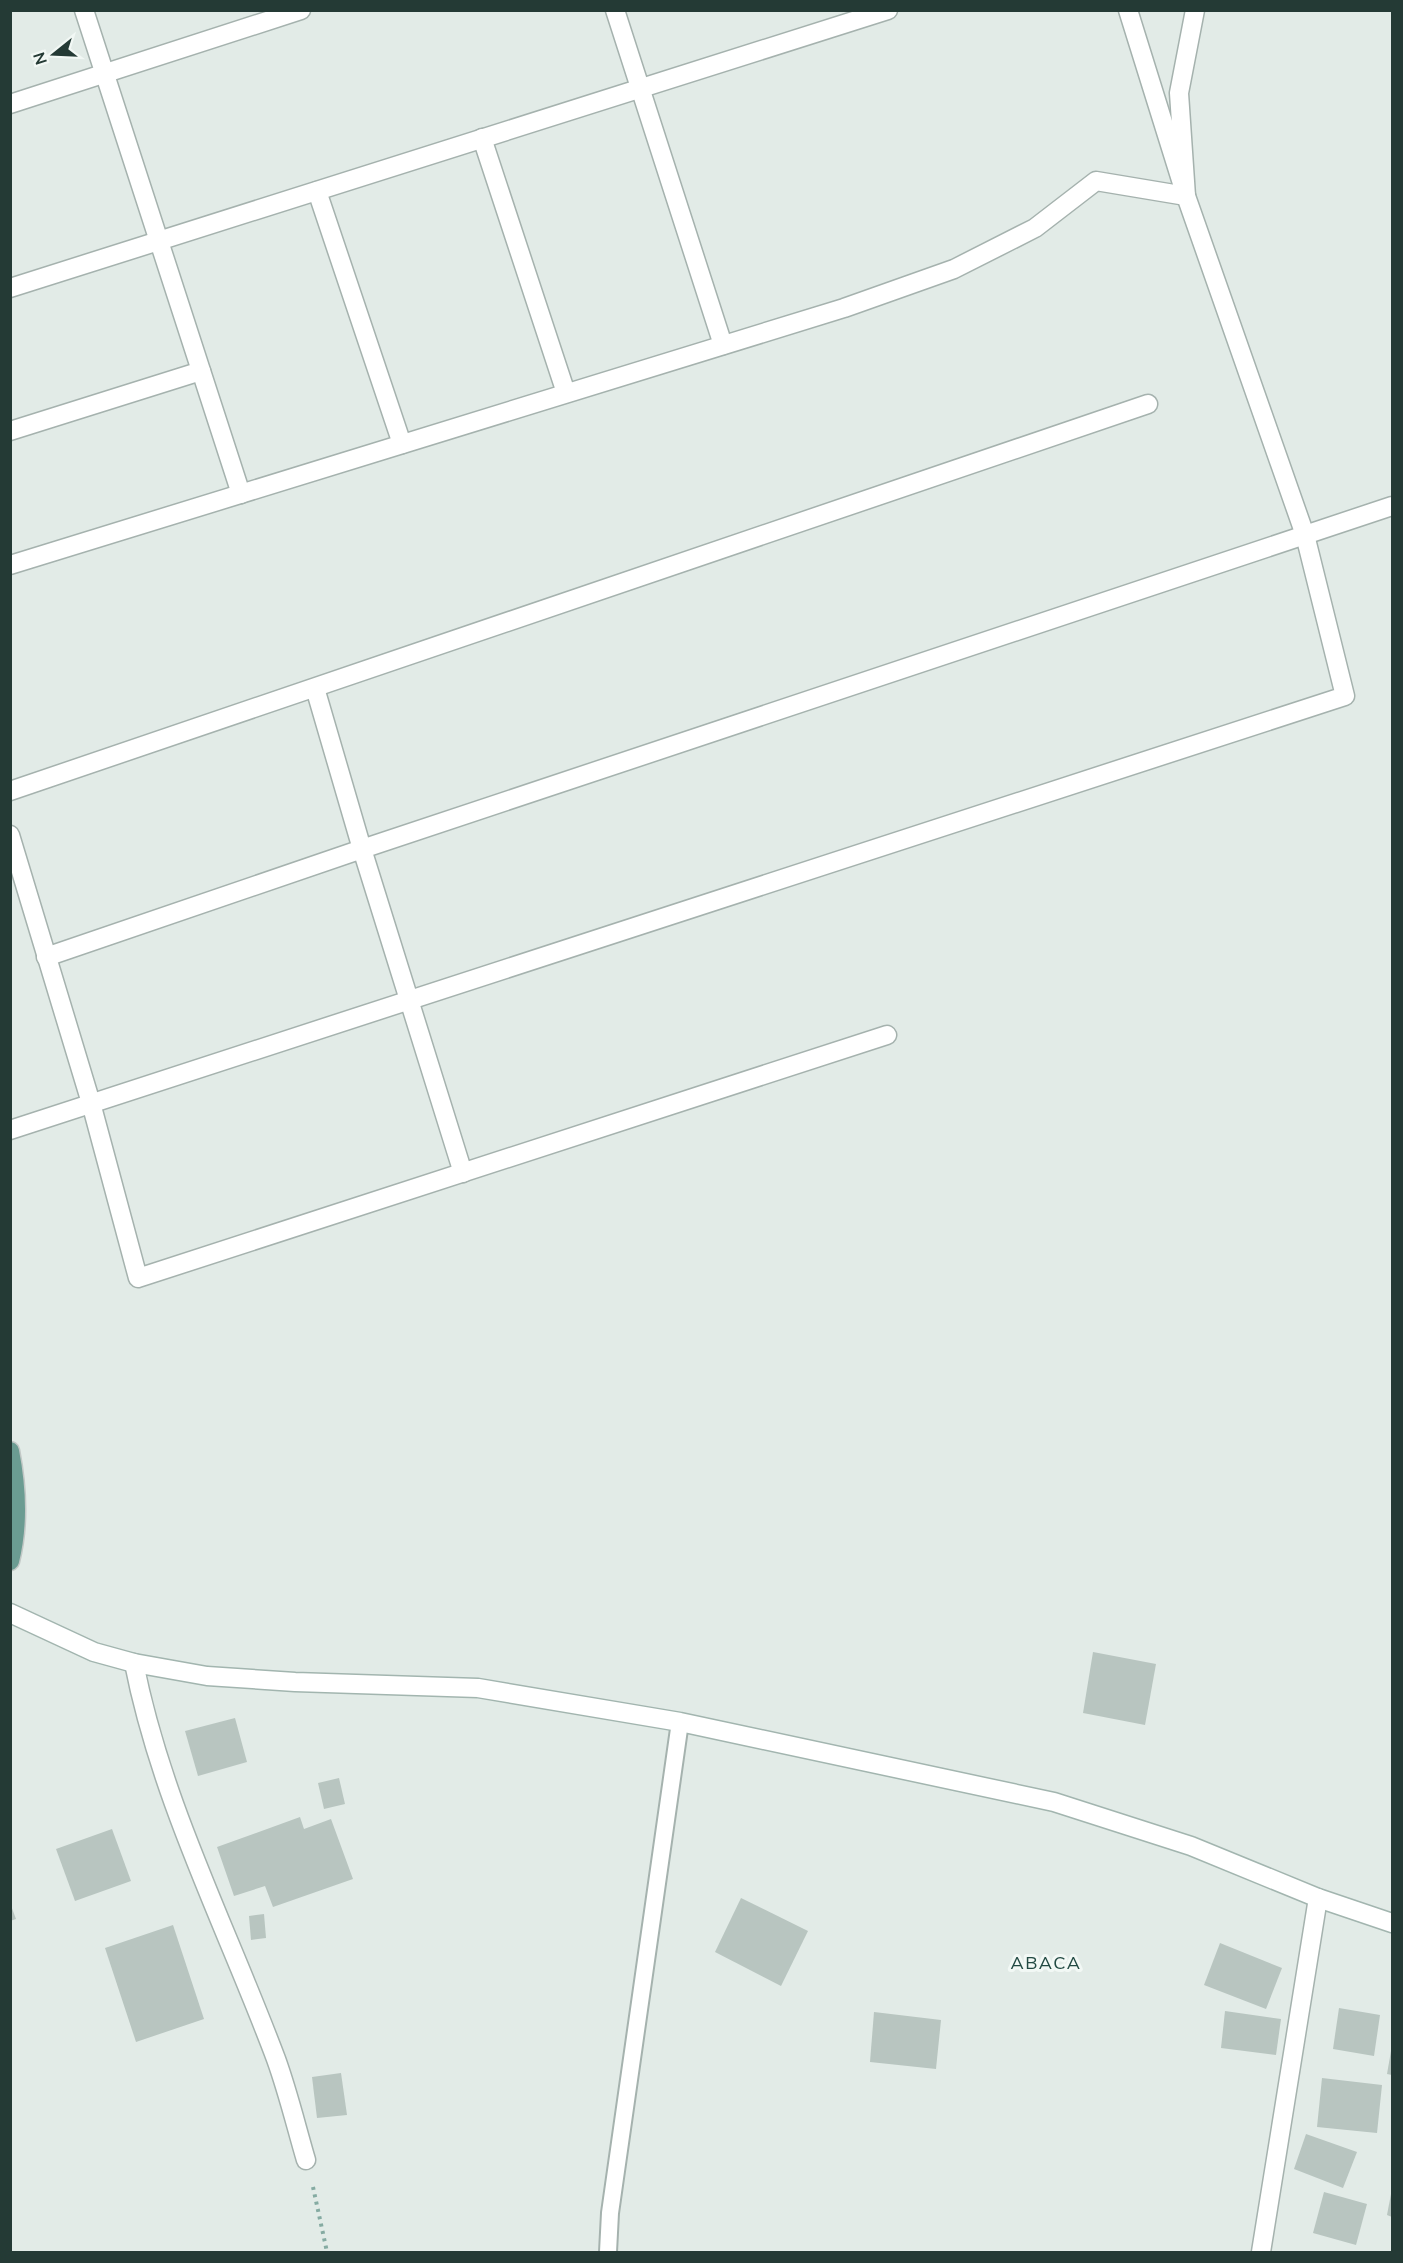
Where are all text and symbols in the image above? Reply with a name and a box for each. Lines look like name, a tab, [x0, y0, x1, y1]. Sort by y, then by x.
north arrow	[24, 24, 84, 84]
text: N	[28, 50, 51, 67]
district label: ABACA	[1010, 1951, 1082, 1974]

